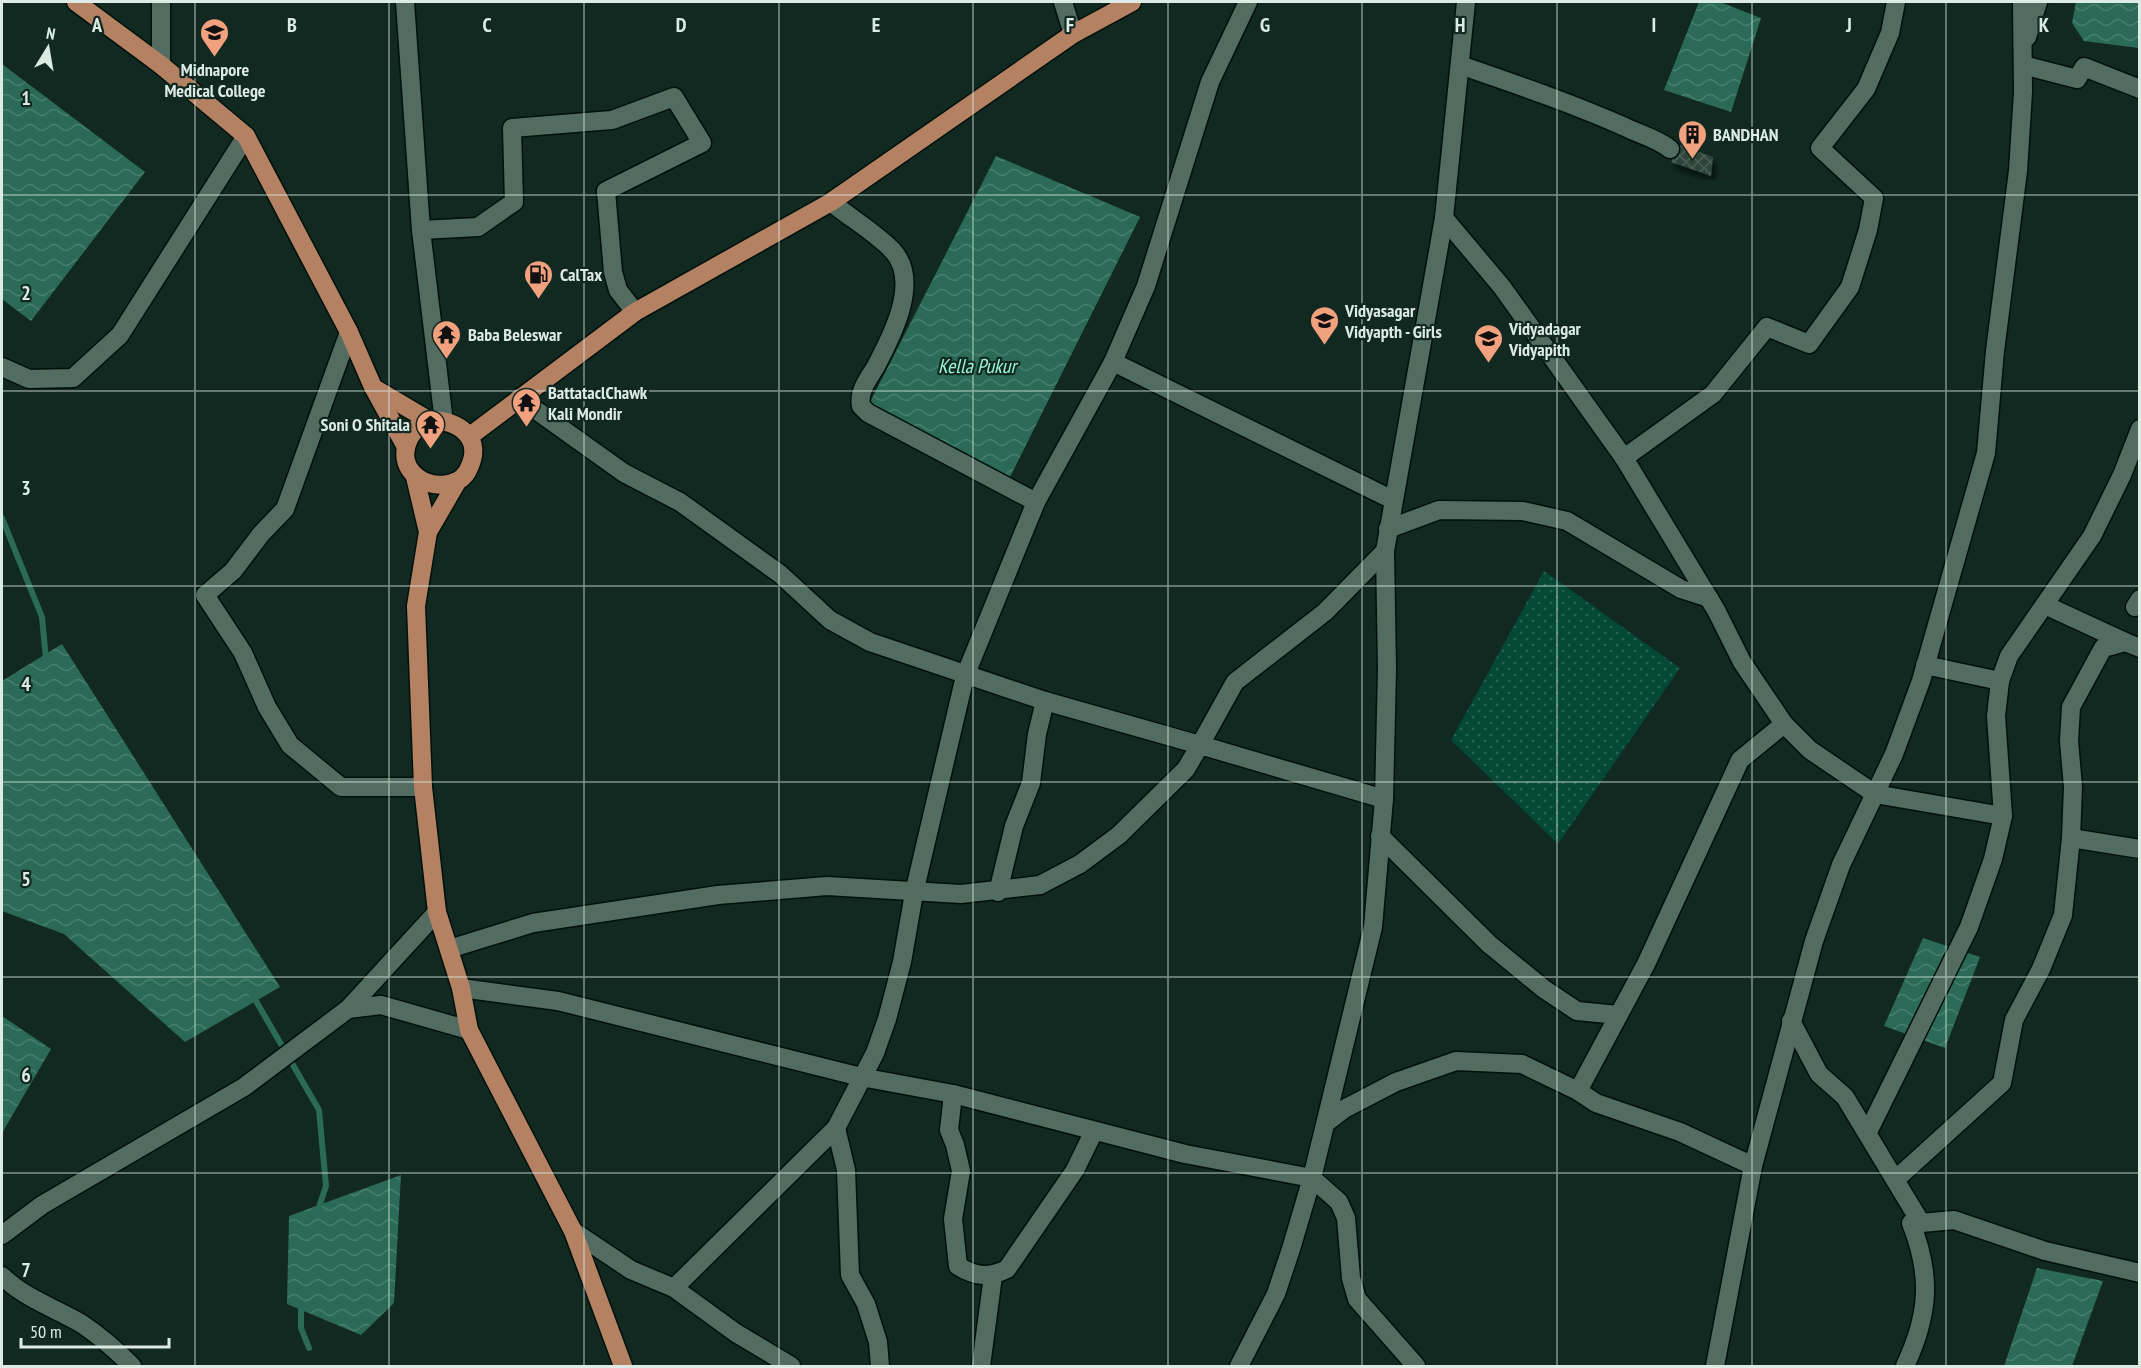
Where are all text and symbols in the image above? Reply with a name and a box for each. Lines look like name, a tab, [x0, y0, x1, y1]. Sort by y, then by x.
text: A	[91, 12, 103, 38]
text: B	[287, 12, 297, 38]
text: C	[482, 12, 492, 38]
text: D	[676, 12, 687, 38]
text: E	[872, 12, 880, 38]
text: F	[1066, 12, 1074, 38]
text: G	[1260, 12, 1270, 38]
text: H	[1455, 12, 1465, 38]
text: I	[1652, 12, 1656, 38]
text: J	[1845, 12, 1852, 38]
text: K	[2039, 12, 2050, 38]
school or university icon: Midnapore Medical College	[199, 16, 231, 58]
north arrow	[18, 18, 78, 78]
text: N	[45, 23, 57, 44]
place label: Midnapore Medical College	[164, 58, 266, 102]
text: 1	[21, 85, 31, 111]
building icon: BANDHAN	[1676, 118, 1708, 160]
place label: BANDHAN	[1713, 123, 1779, 146]
fuel station icon: CalTax	[523, 258, 555, 300]
place label: CalTax	[560, 263, 602, 286]
text: 2	[21, 280, 31, 306]
place label: Vidyasagar Vidyapth - Girls	[1344, 299, 1442, 343]
school or university icon: Vidyasagar Vidyapth - Girls	[1308, 304, 1340, 346]
place label: Vidyadagar Vidyapith	[1508, 317, 1582, 361]
temple icon: Baba Beleswar	[431, 318, 463, 360]
school or university icon: Vidyadagar Vidyapith	[1472, 322, 1504, 364]
place label: Baba Beleswar	[468, 323, 562, 346]
water label: Kella Pukur	[938, 353, 1019, 379]
place label: BattataclChawk Kali Mondir	[548, 381, 648, 425]
temple icon: BattataclChawk Kali Mondir	[511, 386, 543, 428]
temple icon: Soni O Shitala	[415, 408, 447, 450]
place label: Soni O Shitala	[321, 413, 410, 436]
text: 3	[21, 475, 31, 501]
text: 4	[21, 671, 31, 697]
text: 5	[21, 866, 31, 892]
text: 6	[21, 1062, 31, 1088]
text: 7	[21, 1257, 31, 1283]
scale bar	[21, 1311, 170, 1349]
text: 50 m	[30, 1320, 62, 1343]

